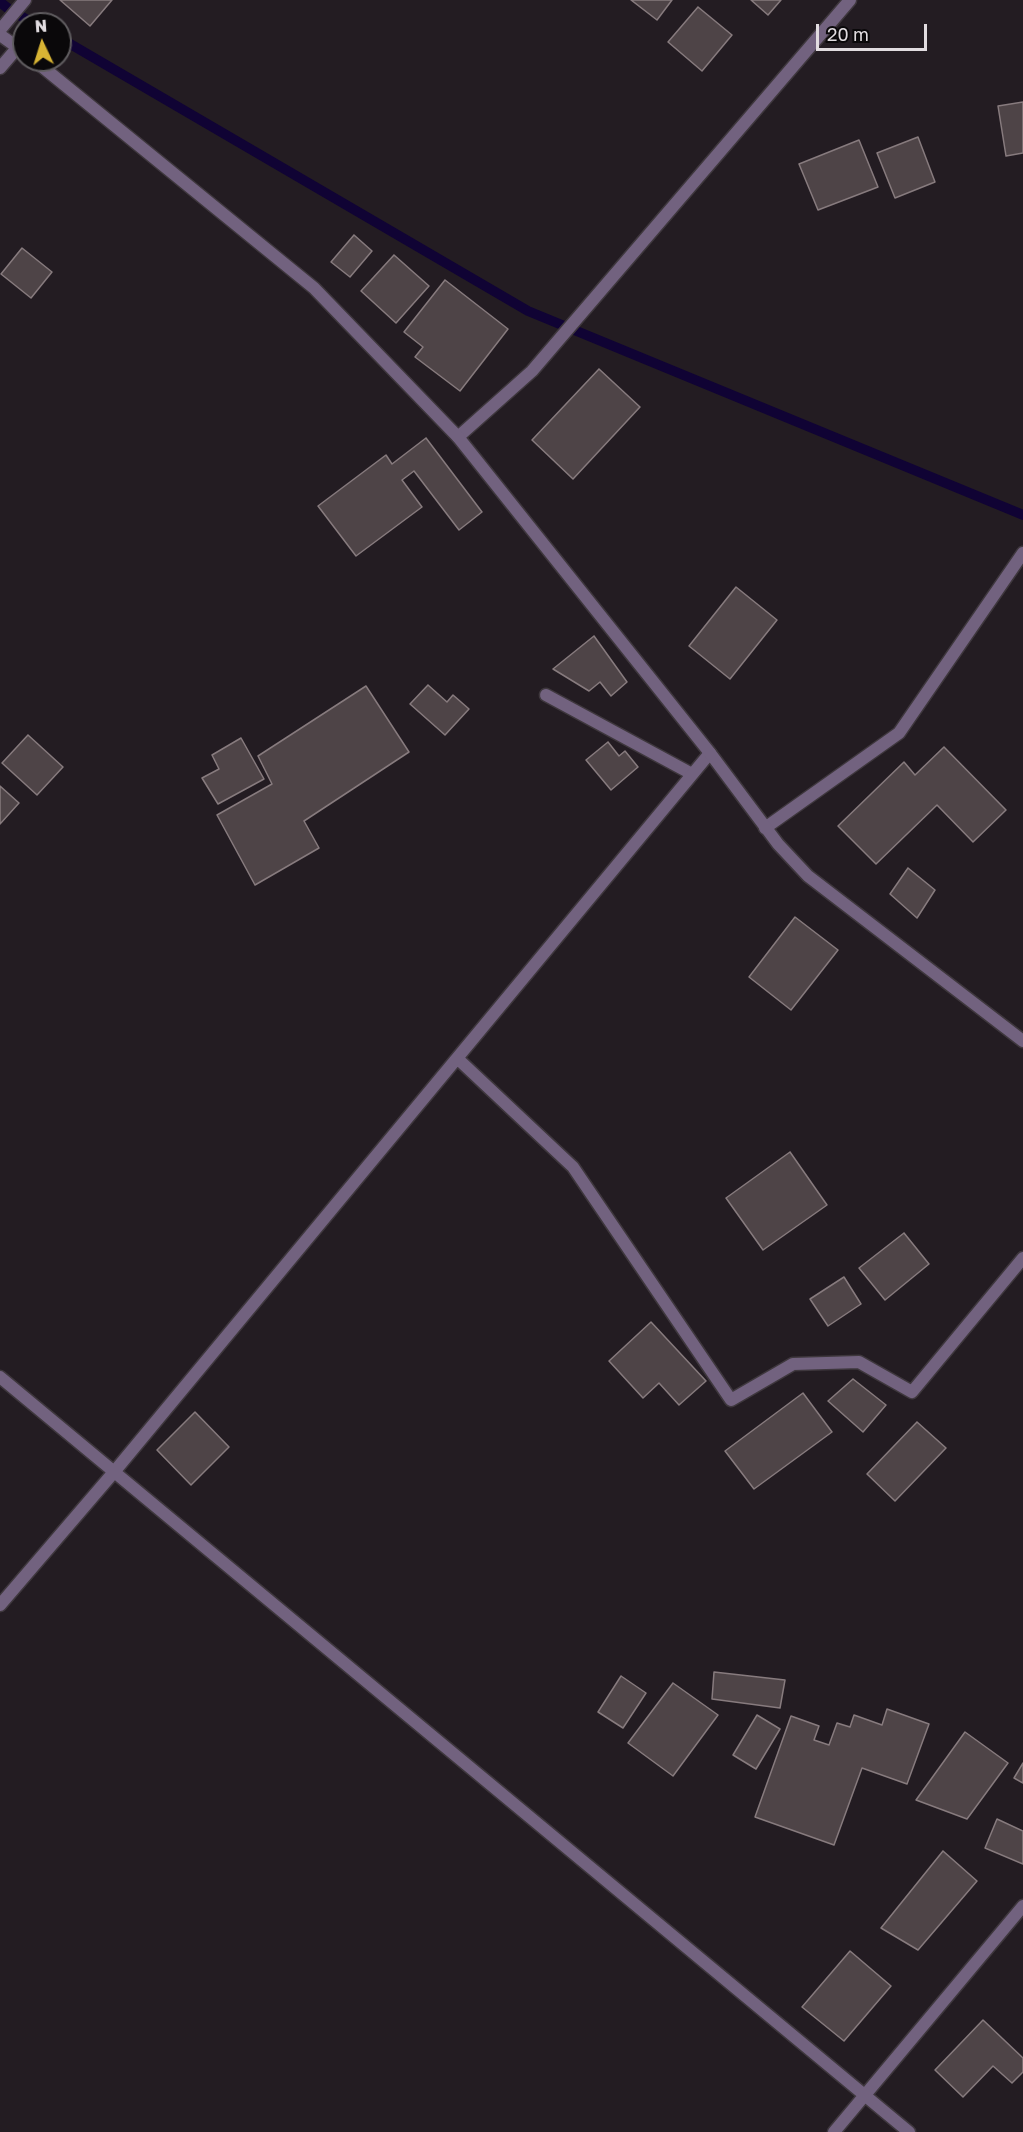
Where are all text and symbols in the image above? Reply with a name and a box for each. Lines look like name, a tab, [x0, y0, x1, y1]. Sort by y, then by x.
north arrow	[12, 12, 72, 72]
scale bar	[819, 12, 930, 50]
text: N	[34, 16, 48, 36]
text: 20 m	[827, 23, 869, 45]

